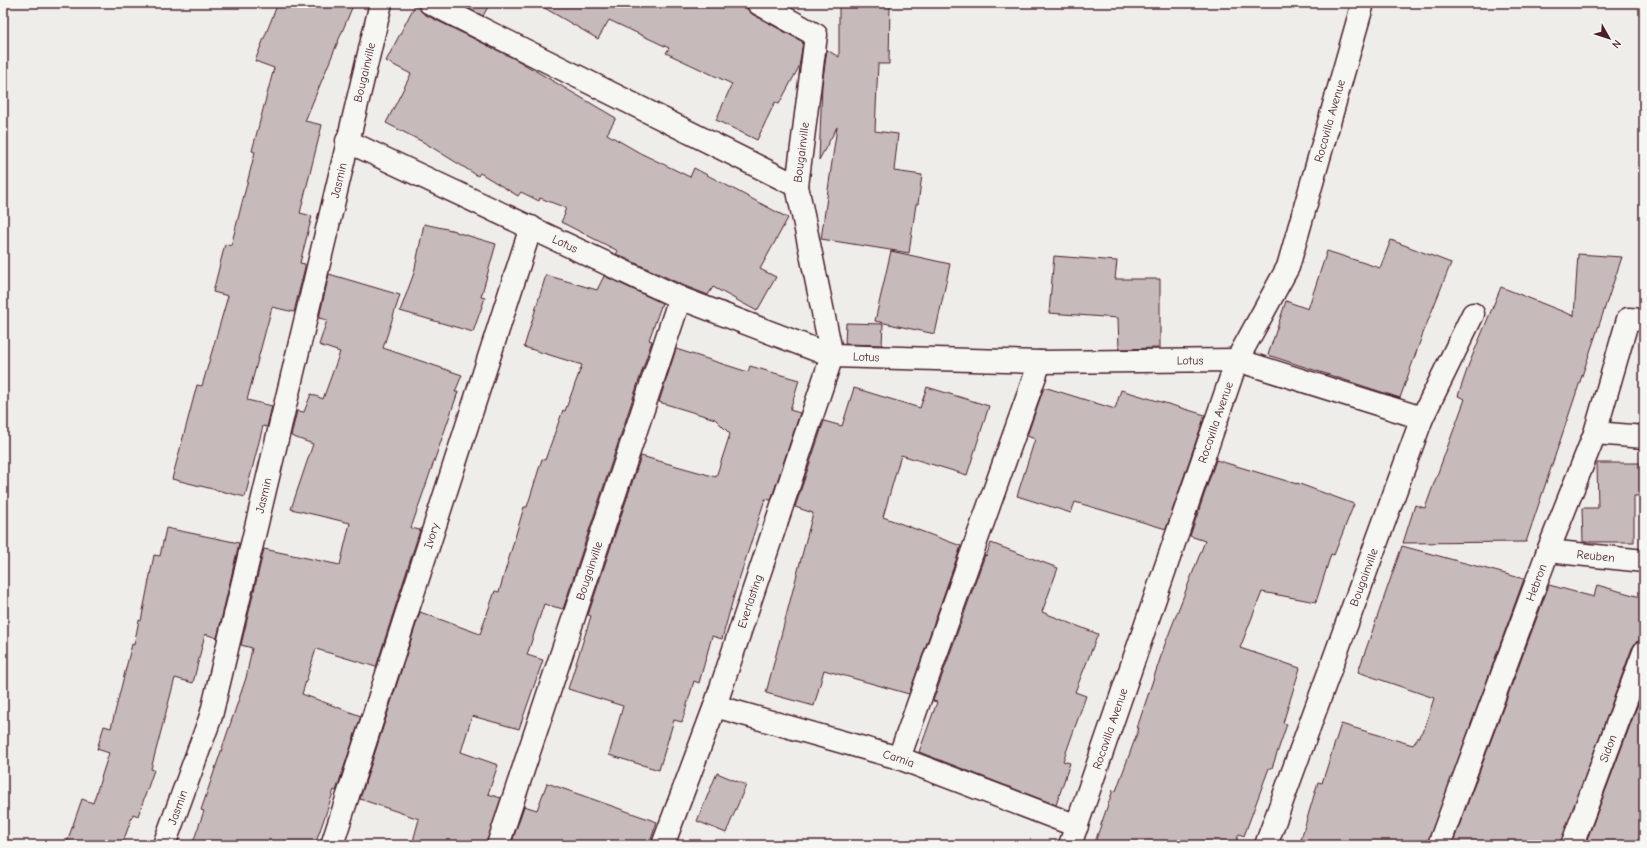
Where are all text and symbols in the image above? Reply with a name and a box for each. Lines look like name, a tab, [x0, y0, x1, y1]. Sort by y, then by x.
north arrow	[1589, 18, 1629, 58]
text: N	[1609, 37, 1624, 51]
street label: Bougainville	[351, 41, 378, 104]
street label: Rocavilla Avenue	[1311, 78, 1348, 164]
street label: Bougainville	[790, 121, 812, 183]
street label: Jasmin	[328, 161, 350, 199]
street label: Lotus	[550, 232, 580, 256]
street label: Lotus	[853, 350, 880, 364]
street label: Lotus	[1177, 353, 1203, 368]
street label: Rocavilla Avenue	[1195, 380, 1236, 465]
street label: Jasmin	[253, 476, 275, 515]
street label: Ivory	[421, 521, 442, 550]
street label: Bougainville	[573, 540, 606, 602]
street label: Bougainville	[1347, 546, 1381, 608]
street label: Reuben	[1576, 547, 1615, 565]
street label: Hebron	[1523, 562, 1550, 603]
street label: Everlasting	[735, 572, 766, 630]
street label: Rocavilla Avenue	[1090, 686, 1131, 771]
street label: Sidon	[1596, 733, 1620, 764]
street label: Camia	[881, 747, 916, 770]
street label: Jasmin	[165, 788, 190, 827]

